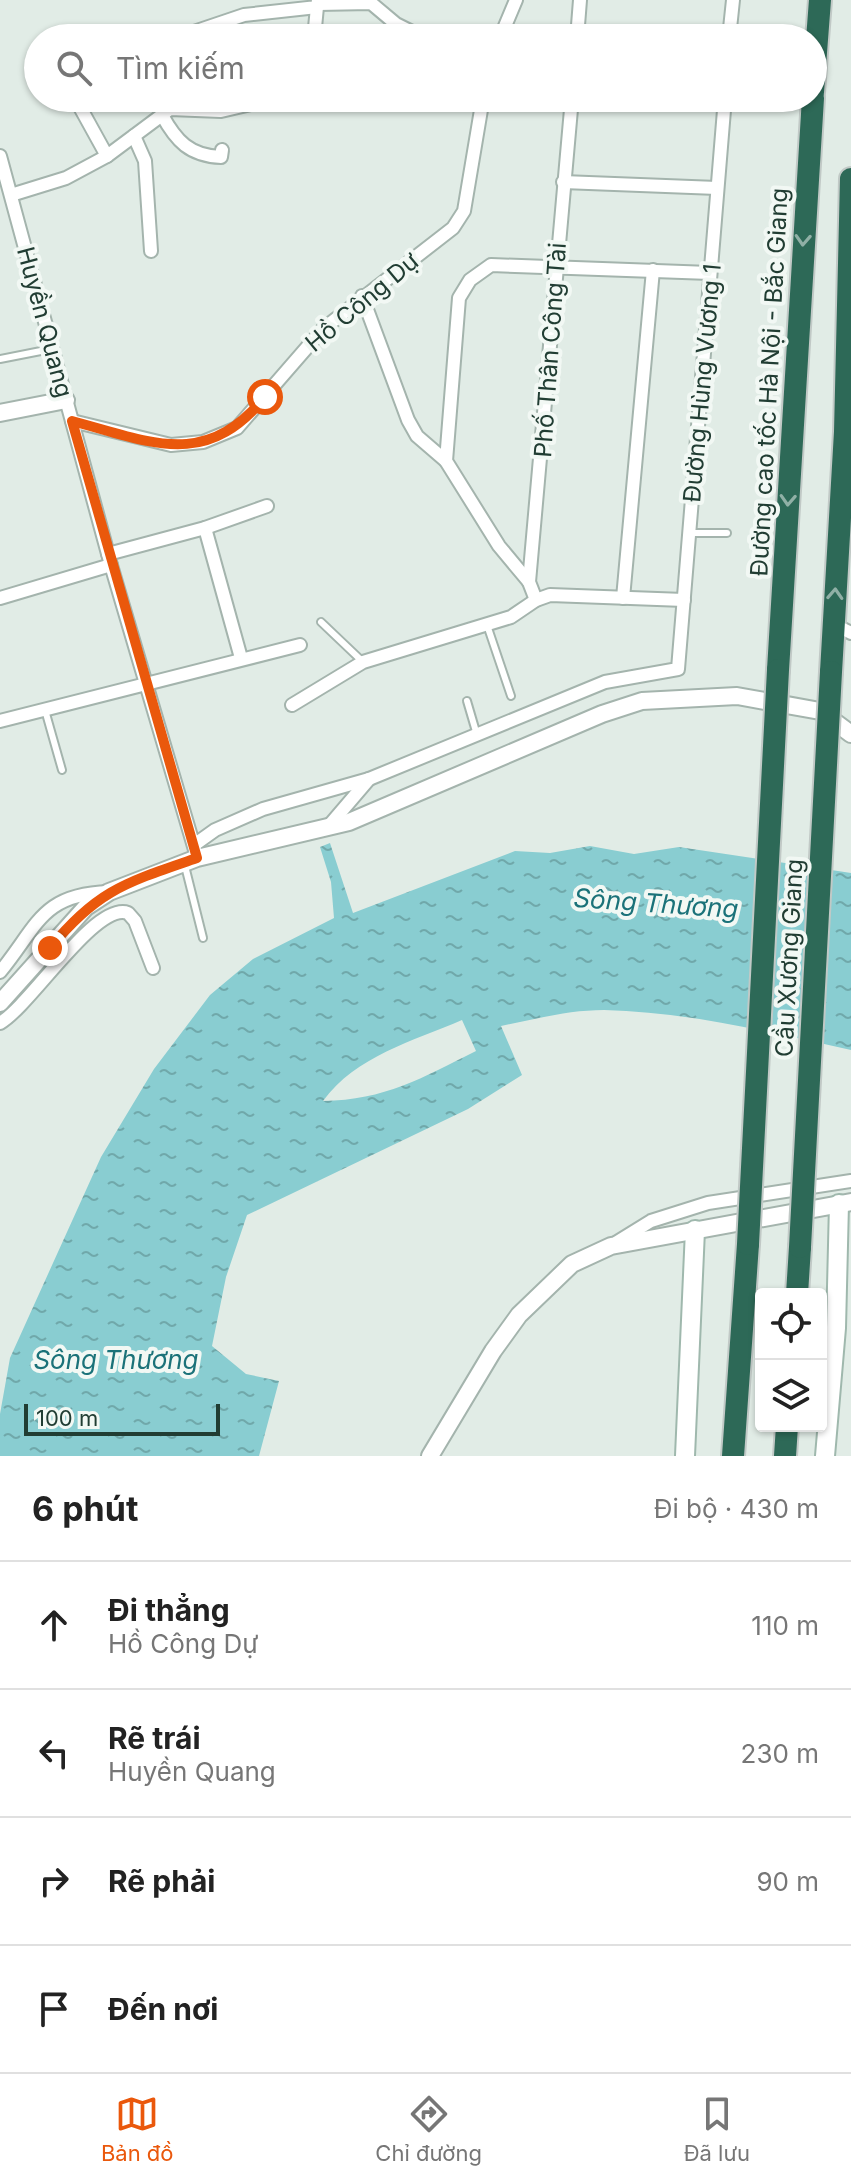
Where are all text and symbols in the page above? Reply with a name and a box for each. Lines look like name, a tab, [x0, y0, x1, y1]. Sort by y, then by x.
search box	[24, 24, 827, 112]
icon: search	[52, 46, 96, 90]
text: Tìm kiếm	[116, 50, 245, 86]
street label: Đường cao tốc Hà Nội - Bắc Giang	[744, 187, 794, 577]
one-way arrow	[795, 234, 812, 247]
street label: Phố Thân Công Tài	[528, 242, 572, 458]
street label: Huyền Quang	[11, 243, 79, 401]
street label: Hồ Công Dự	[300, 246, 425, 358]
street label: Đường Hùng Vương 1	[677, 263, 727, 503]
route start	[247, 379, 283, 415]
one-way arrow	[780, 494, 797, 507]
one-way arrow	[826, 587, 843, 600]
street label: Cầu Xương Giang	[769, 858, 809, 1058]
water label: Sông Thương	[573, 882, 739, 924]
route end	[32, 930, 68, 966]
map controls	[755, 1288, 827, 1432]
button: locate	[755, 1288, 827, 1360]
water label: Sông Thương	[33, 1344, 199, 1375]
button: layers	[755, 1360, 827, 1432]
scale bar	[24, 1400, 220, 1436]
text: 100 m	[36, 1405, 98, 1431]
text: 6 phút	[32, 1488, 138, 1529]
text: Đi bộ · 430 m	[654, 1493, 819, 1524]
text: Đi thẳng	[108, 1592, 230, 1628]
icon: ahead	[32, 1603, 76, 1647]
text: 110 m	[751, 1610, 819, 1641]
text: Hồ Công Dự	[108, 1628, 258, 1659]
text: Rẽ trái	[108, 1720, 201, 1756]
icon: left	[32, 1731, 76, 1775]
text: 230 m	[741, 1738, 819, 1769]
text: Huyền Quang	[108, 1756, 276, 1787]
icon: right	[32, 1859, 76, 1903]
text: Rẽ phải	[108, 1863, 215, 1899]
text: 90 m	[756, 1866, 819, 1897]
icon: arrive	[32, 1987, 76, 2031]
text: Đến nơi	[108, 1991, 218, 2027]
tab: Bản đồ	[101, 2092, 174, 2166]
tab: Chỉ đường	[375, 2092, 482, 2166]
tab: Đã lưu	[684, 2092, 750, 2166]

